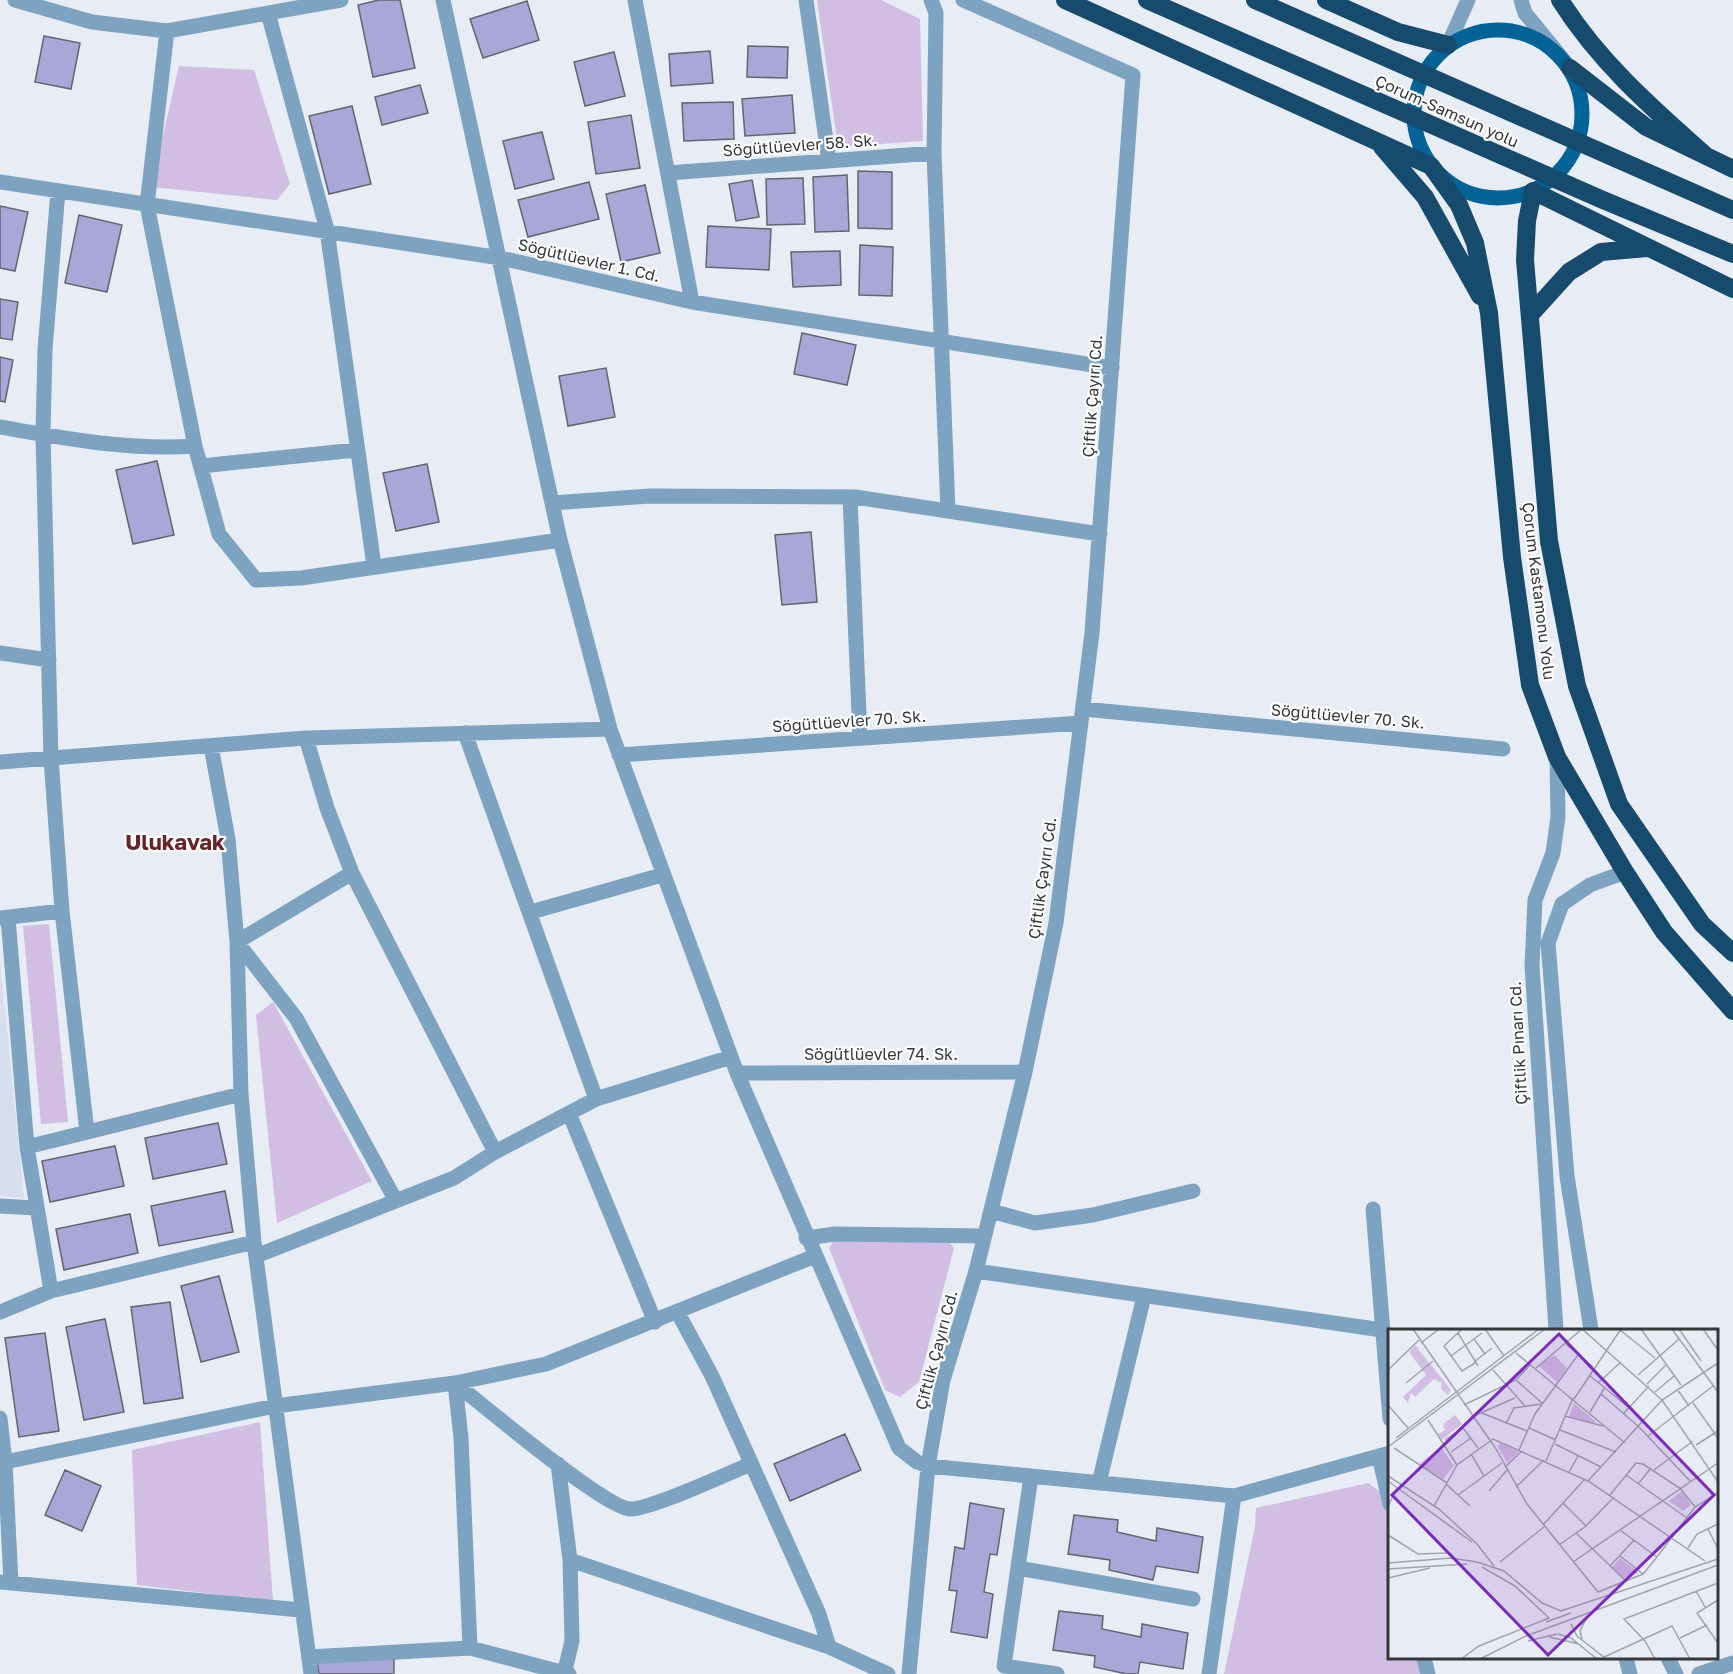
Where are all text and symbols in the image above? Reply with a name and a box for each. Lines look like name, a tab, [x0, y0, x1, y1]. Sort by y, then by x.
street label: Çorum-Samsun yolu	[1372, 70, 1522, 152]
street label: Söğütlüevler 58. Sk.	[722, 130, 878, 160]
street label: Söğütlüevler 1. Cd.	[516, 234, 662, 286]
street label: Çiftlik Çayırı Cd.	[1078, 334, 1106, 458]
street label: Çorum Kastamonu Yolu	[1518, 501, 1560, 681]
street label: Söğütlüevler 70. Sk.	[1270, 699, 1426, 733]
street label: Söğütlüevler 70. Sk.	[771, 706, 927, 736]
street label: Çiftlik Çayırı Cd.	[1024, 816, 1060, 940]
district label: Ulukavak	[125, 828, 225, 855]
street label: Çiftlik Pınarı Cd.	[1505, 981, 1531, 1105]
street label: Söğütlüevler 74. Sk.	[804, 1044, 958, 1064]
street label: Çiftlik Çayırı Cd.	[910, 1288, 962, 1412]
inset map	[1388, 1329, 1718, 1659]

